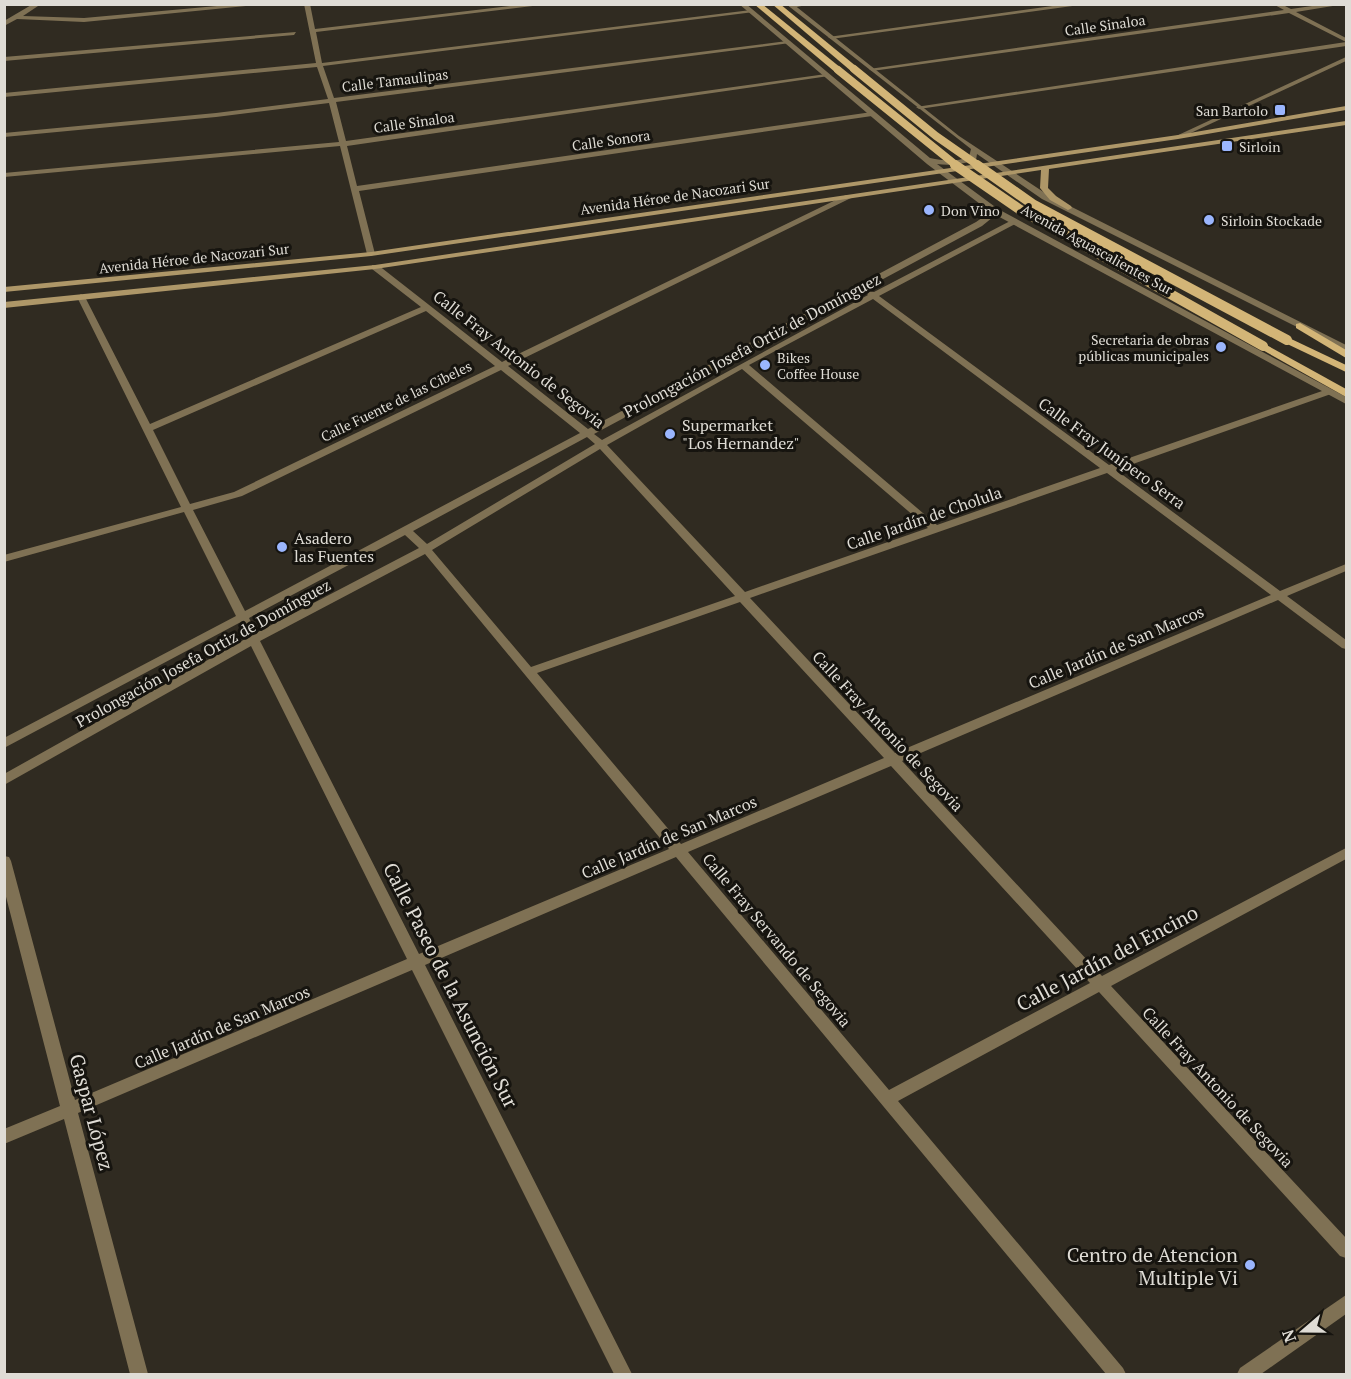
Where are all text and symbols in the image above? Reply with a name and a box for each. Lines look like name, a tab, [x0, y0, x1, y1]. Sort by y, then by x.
street label: Calle Sinaloa	[1064, 10, 1146, 40]
street label: Calle Tamaulipas	[341, 64, 449, 96]
place label: San Bartolo	[1196, 101, 1268, 120]
marker: San Bartolo	[1273, 103, 1287, 117]
street label: Calle Sinaloa	[373, 107, 455, 137]
street label: Calle Sonora	[571, 125, 651, 155]
place label: Sirloin	[1239, 137, 1281, 156]
marker: Sirloin	[1220, 139, 1234, 153]
street label: Avenida Héroe de Nacozari Sur	[579, 173, 772, 219]
street label: Avenida Aguascalientes Sur	[1018, 199, 1177, 299]
place label: Don Vino	[941, 201, 1000, 220]
marker: Don Vino	[922, 203, 936, 217]
place label: Sirloin Stockade	[1221, 211, 1322, 230]
marker: Sirloin Stockade	[1202, 213, 1216, 227]
street label: Avenida Héroe de Nacozari Sur	[98, 238, 291, 277]
street label: Prolongación Josefa Ortiz de Domínguez	[620, 268, 884, 422]
street label: Calle Fray Antonio de Segovia	[429, 285, 609, 433]
place label: Secretaria de obras públicas municipales	[1078, 330, 1209, 365]
marker: Secretaria de obras públicas municipales	[1214, 340, 1228, 354]
place label: Bikes Coffee House	[777, 348, 859, 383]
street label: Calle Fuente de las Cibeles	[317, 356, 475, 446]
marker: Bikes Coffee House	[758, 358, 772, 372]
street label: Calle Fray Junípero Serra	[1034, 392, 1190, 514]
place label: Supermarket "Los Hernandez"	[682, 414, 800, 454]
marker: Supermarket "Los Hernandez"	[663, 427, 677, 441]
street label: Calle Jardín de Cholula	[843, 481, 1005, 555]
place label: Asadero las Fuentes	[294, 527, 374, 567]
marker: Asadero las Fuentes	[275, 540, 289, 554]
street label: Prolongación Josefa Ortiz de Domínguez	[72, 574, 334, 732]
street label: Calle Jardín de San Marcos	[1025, 600, 1207, 694]
street label: Calle Fray Antonio de Segovia	[808, 646, 968, 816]
street label: Calle Jardín de San Marcos	[578, 790, 760, 884]
street label: Calle Fray Servando de Segovia	[698, 848, 856, 1032]
street label: Calle Paseo de la Asunción Sur	[377, 858, 525, 1113]
street label: Calle Jardín del Encino	[1011, 899, 1203, 1017]
street label: Calle Jardín de San Marcos	[131, 980, 313, 1074]
street label: Calle Fray Antonio de Segovia	[1138, 1002, 1298, 1172]
street label: Gaspar López	[64, 1051, 120, 1173]
place label: Centro de Atencion Multiple Vi	[1067, 1241, 1238, 1291]
marker: Centro de Atencion Multiple Vi	[1243, 1258, 1257, 1272]
north arrow	[1273, 1301, 1333, 1361]
text: N	[1276, 1327, 1301, 1346]

